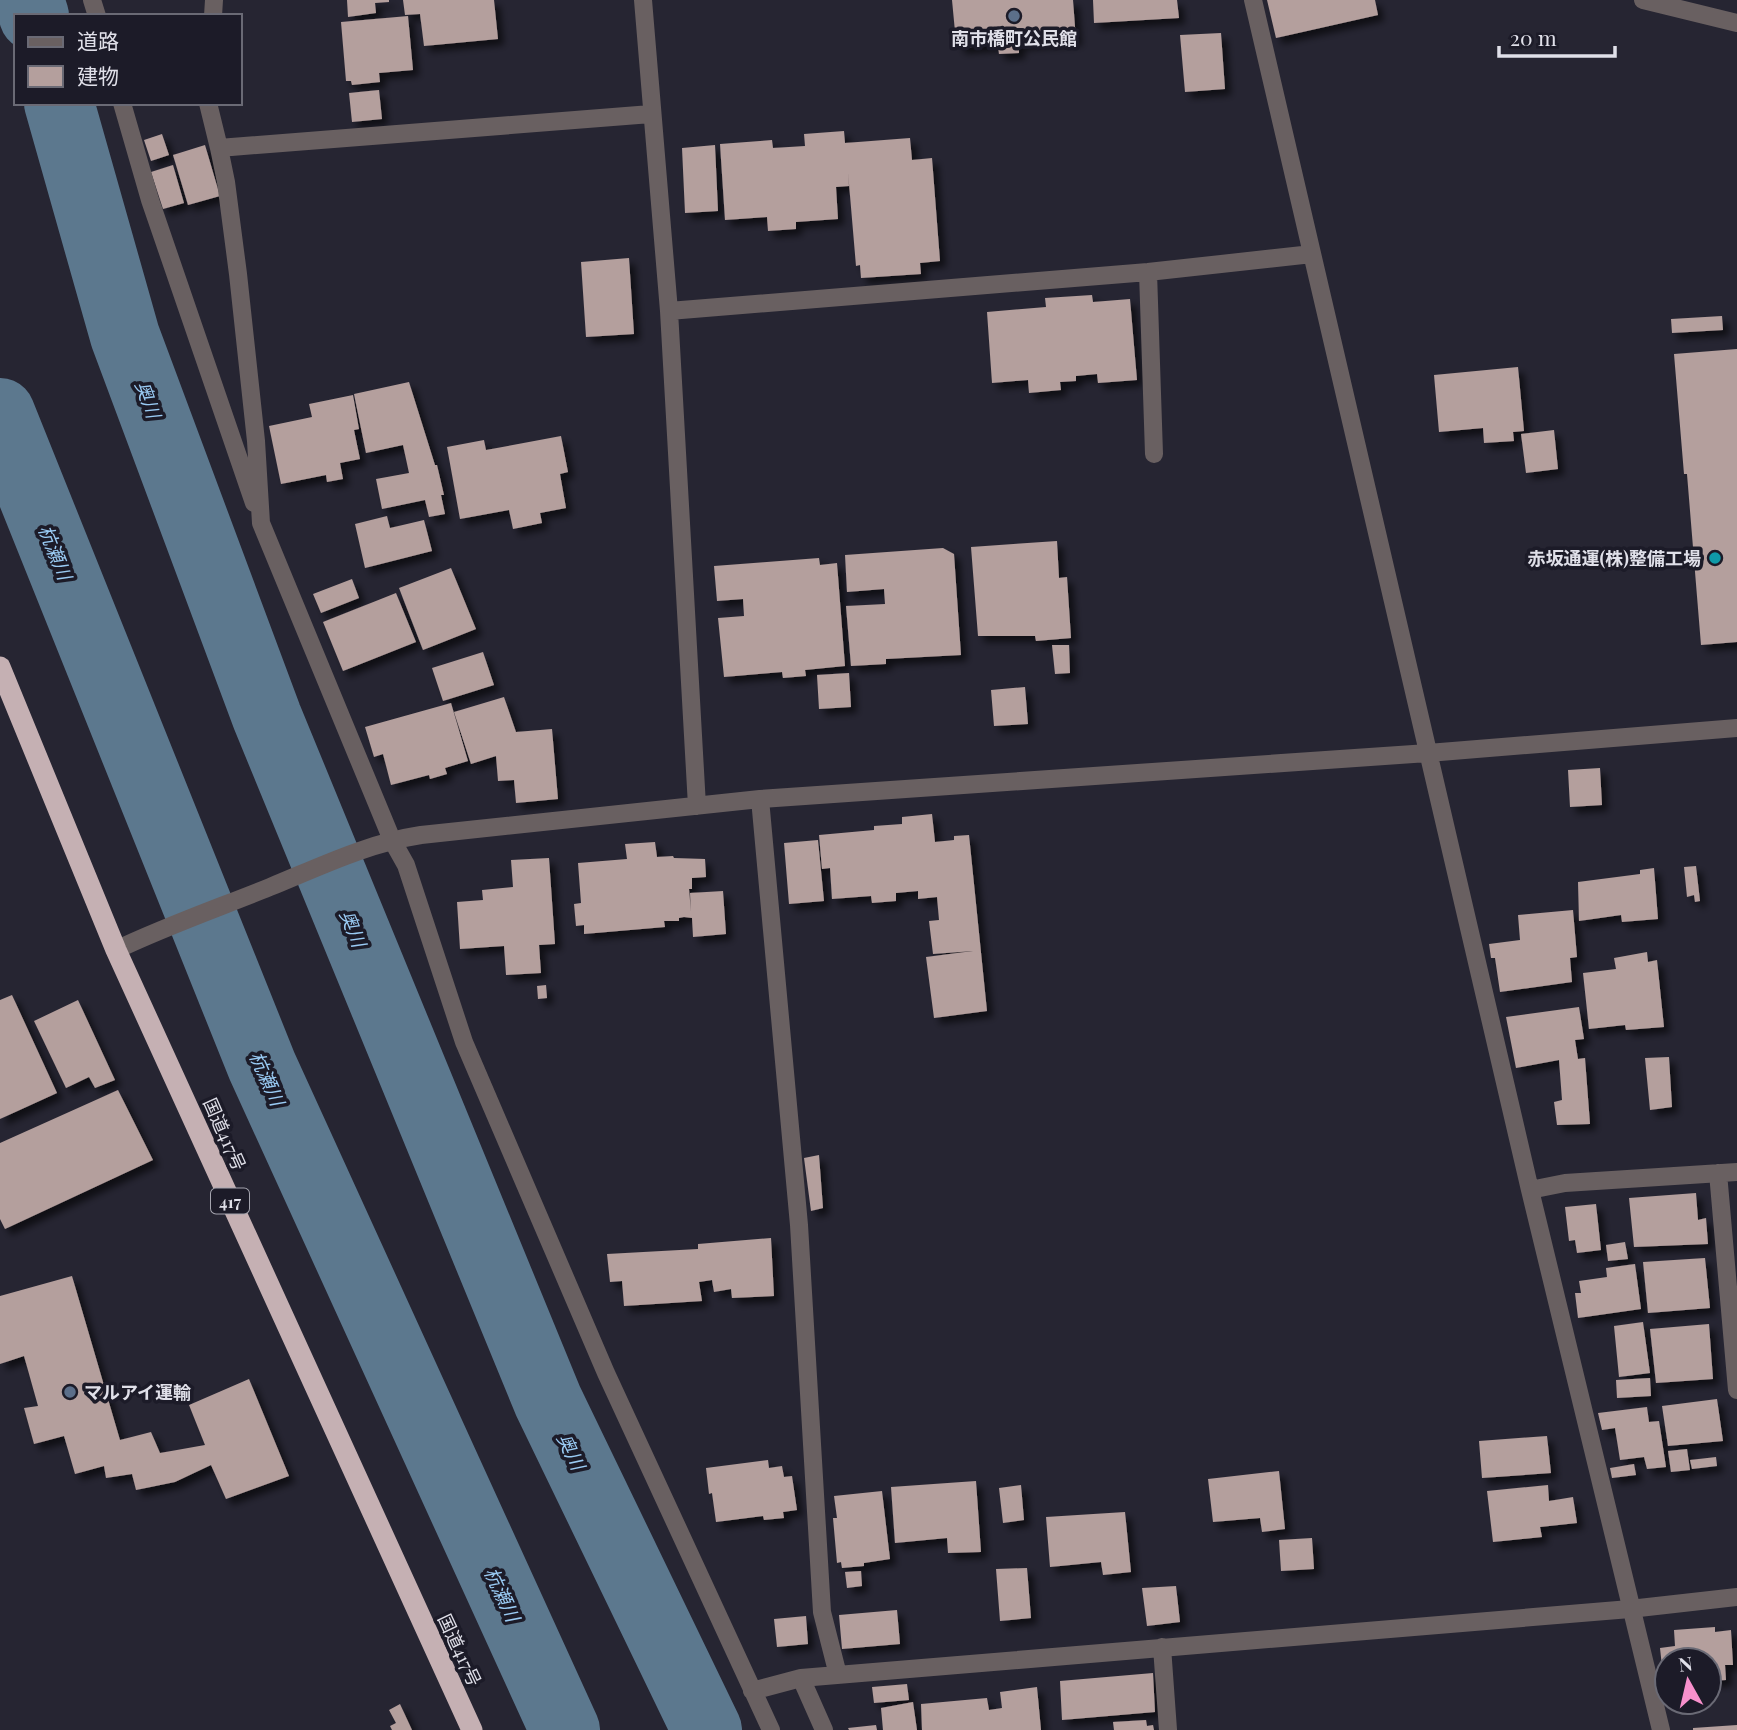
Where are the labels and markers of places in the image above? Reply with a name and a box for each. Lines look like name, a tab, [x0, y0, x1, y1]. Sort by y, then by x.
marker: 南市橋町公民館	[1006, 8, 1022, 24]
place label: 南市橋町公民館	[951, 26, 1077, 50]
place label: 赤坂通運(株)整備工場	[1528, 546, 1701, 570]
marker: 赤坂通運(株)整備工場	[1707, 550, 1723, 566]
place label: マルアイ運輸	[84, 1380, 191, 1404]
marker: マルアイ運輸	[62, 1384, 78, 1400]

